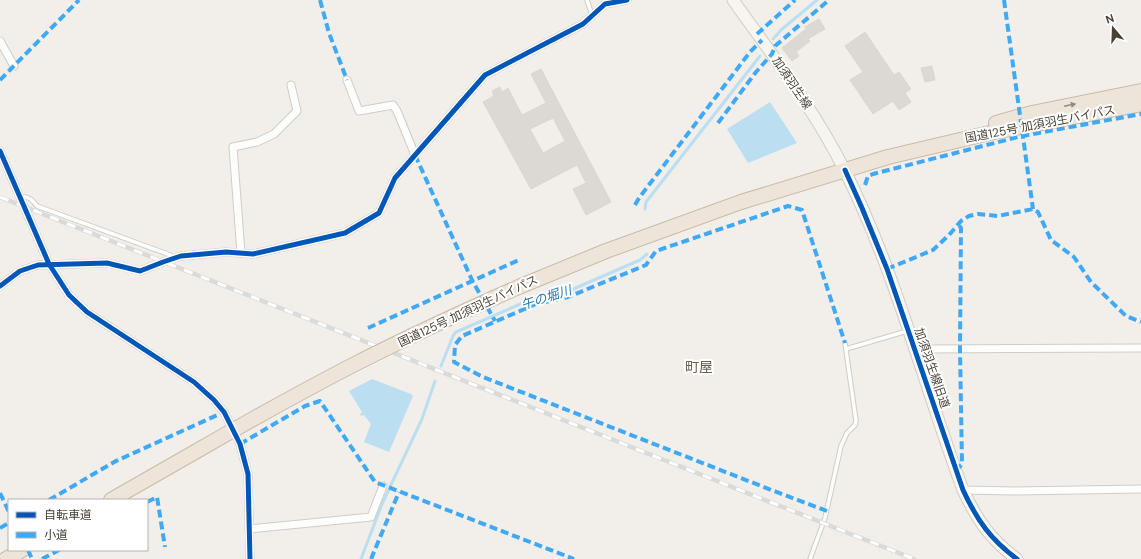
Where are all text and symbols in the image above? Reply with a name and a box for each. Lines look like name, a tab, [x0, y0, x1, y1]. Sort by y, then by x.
north arrow	[1093, 8, 1133, 48]
text: N	[1104, 11, 1116, 26]
street label: 加須羽生線	[769, 54, 815, 112]
one-way arrow	[1064, 101, 1076, 107]
street label: 国道125号 加須羽生バイパス	[963, 102, 1117, 146]
street label: 国道125号 加須羽生バイパス	[395, 271, 541, 351]
water label: 午の堀川	[519, 281, 575, 314]
street label: 加須羽生線旧道	[911, 326, 953, 410]
district label: 町屋	[685, 358, 713, 376]
legend	[8, 499, 148, 551]
text: 自転車道	[44, 507, 92, 523]
text: 小道	[44, 527, 68, 543]

